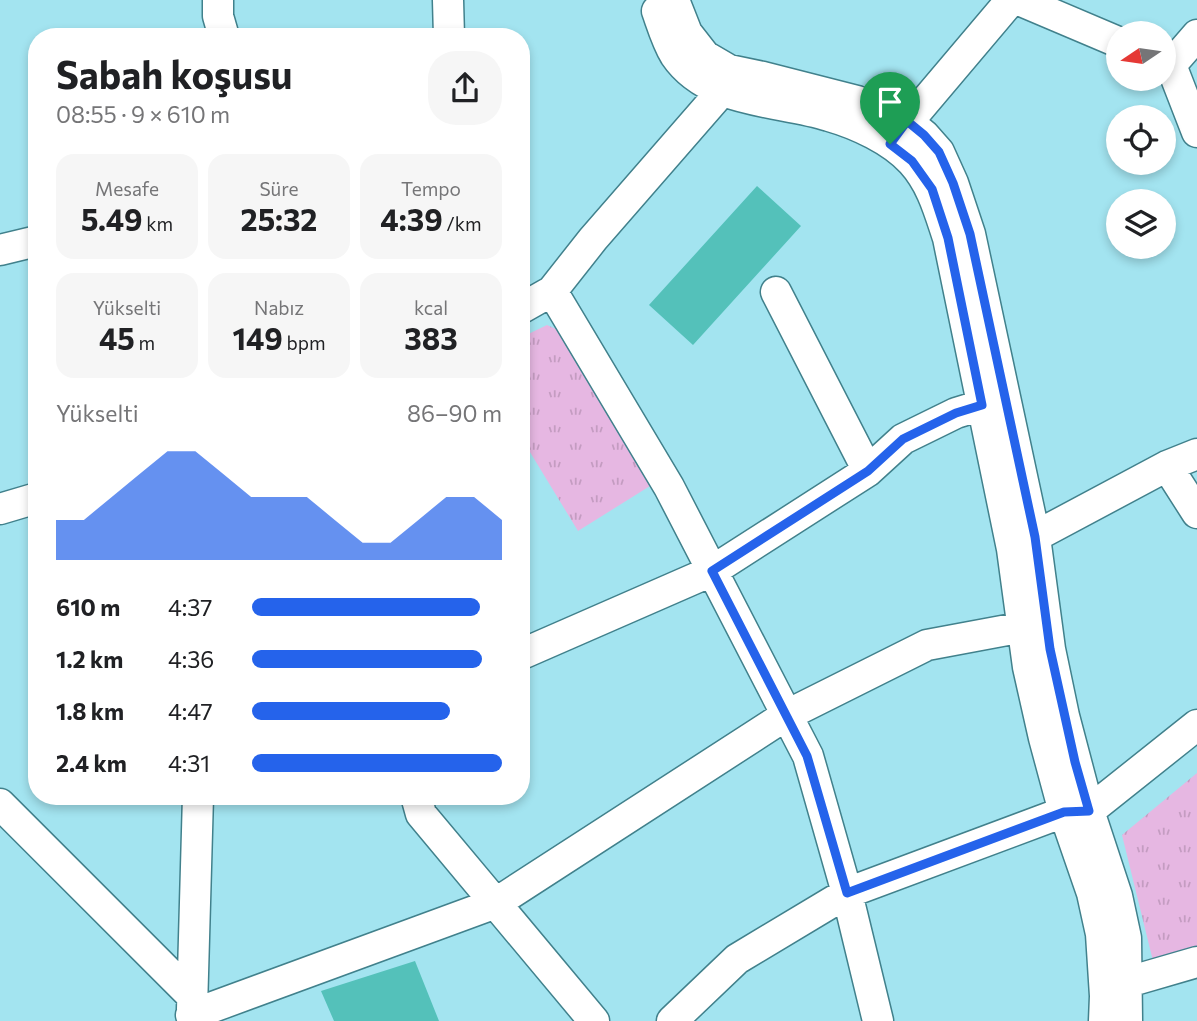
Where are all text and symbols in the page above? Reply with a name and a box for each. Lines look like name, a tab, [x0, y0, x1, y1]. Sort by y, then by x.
north arrow	[1106, 21, 1176, 91]
map controls	[1106, 21, 1176, 259]
text: Sabah koşusu	[56, 50, 293, 97]
button: share	[428, 51, 502, 125]
pin	[860, 72, 920, 144]
icon: arrive	[871, 83, 909, 121]
text: 08:55 · 9 × 610 m	[56, 100, 230, 128]
button: locate	[1106, 105, 1176, 175]
text: Mesafe	[95, 177, 159, 200]
text: Süre	[259, 177, 299, 200]
text: Tempo	[401, 177, 461, 200]
button: layers	[1106, 189, 1176, 259]
text: 5.49	[81, 200, 143, 237]
text: 25:32	[241, 200, 317, 237]
text: 4:39	[380, 200, 443, 237]
text: km	[143, 212, 173, 235]
text: /km	[443, 212, 482, 235]
text: Yükselti	[93, 296, 161, 319]
text: Nabız	[254, 296, 304, 319]
text: kcal	[414, 296, 448, 319]
text: 45	[99, 319, 135, 356]
text: 149	[232, 319, 283, 356]
text: 383	[404, 319, 458, 356]
text: m	[135, 331, 155, 354]
text: bpm	[283, 331, 326, 354]
text: Yükselti	[56, 399, 139, 427]
text: 86–90 m	[407, 399, 502, 427]
text: 610 m	[56, 593, 120, 621]
text: 4:37	[168, 593, 212, 621]
text: 1.2 km	[56, 645, 123, 673]
text: 4:36	[168, 645, 214, 673]
text: 1.8 km	[56, 697, 124, 725]
text: 4:47	[168, 697, 213, 725]
text: 2.4 km	[56, 749, 127, 777]
text: 4:31	[168, 749, 210, 777]

